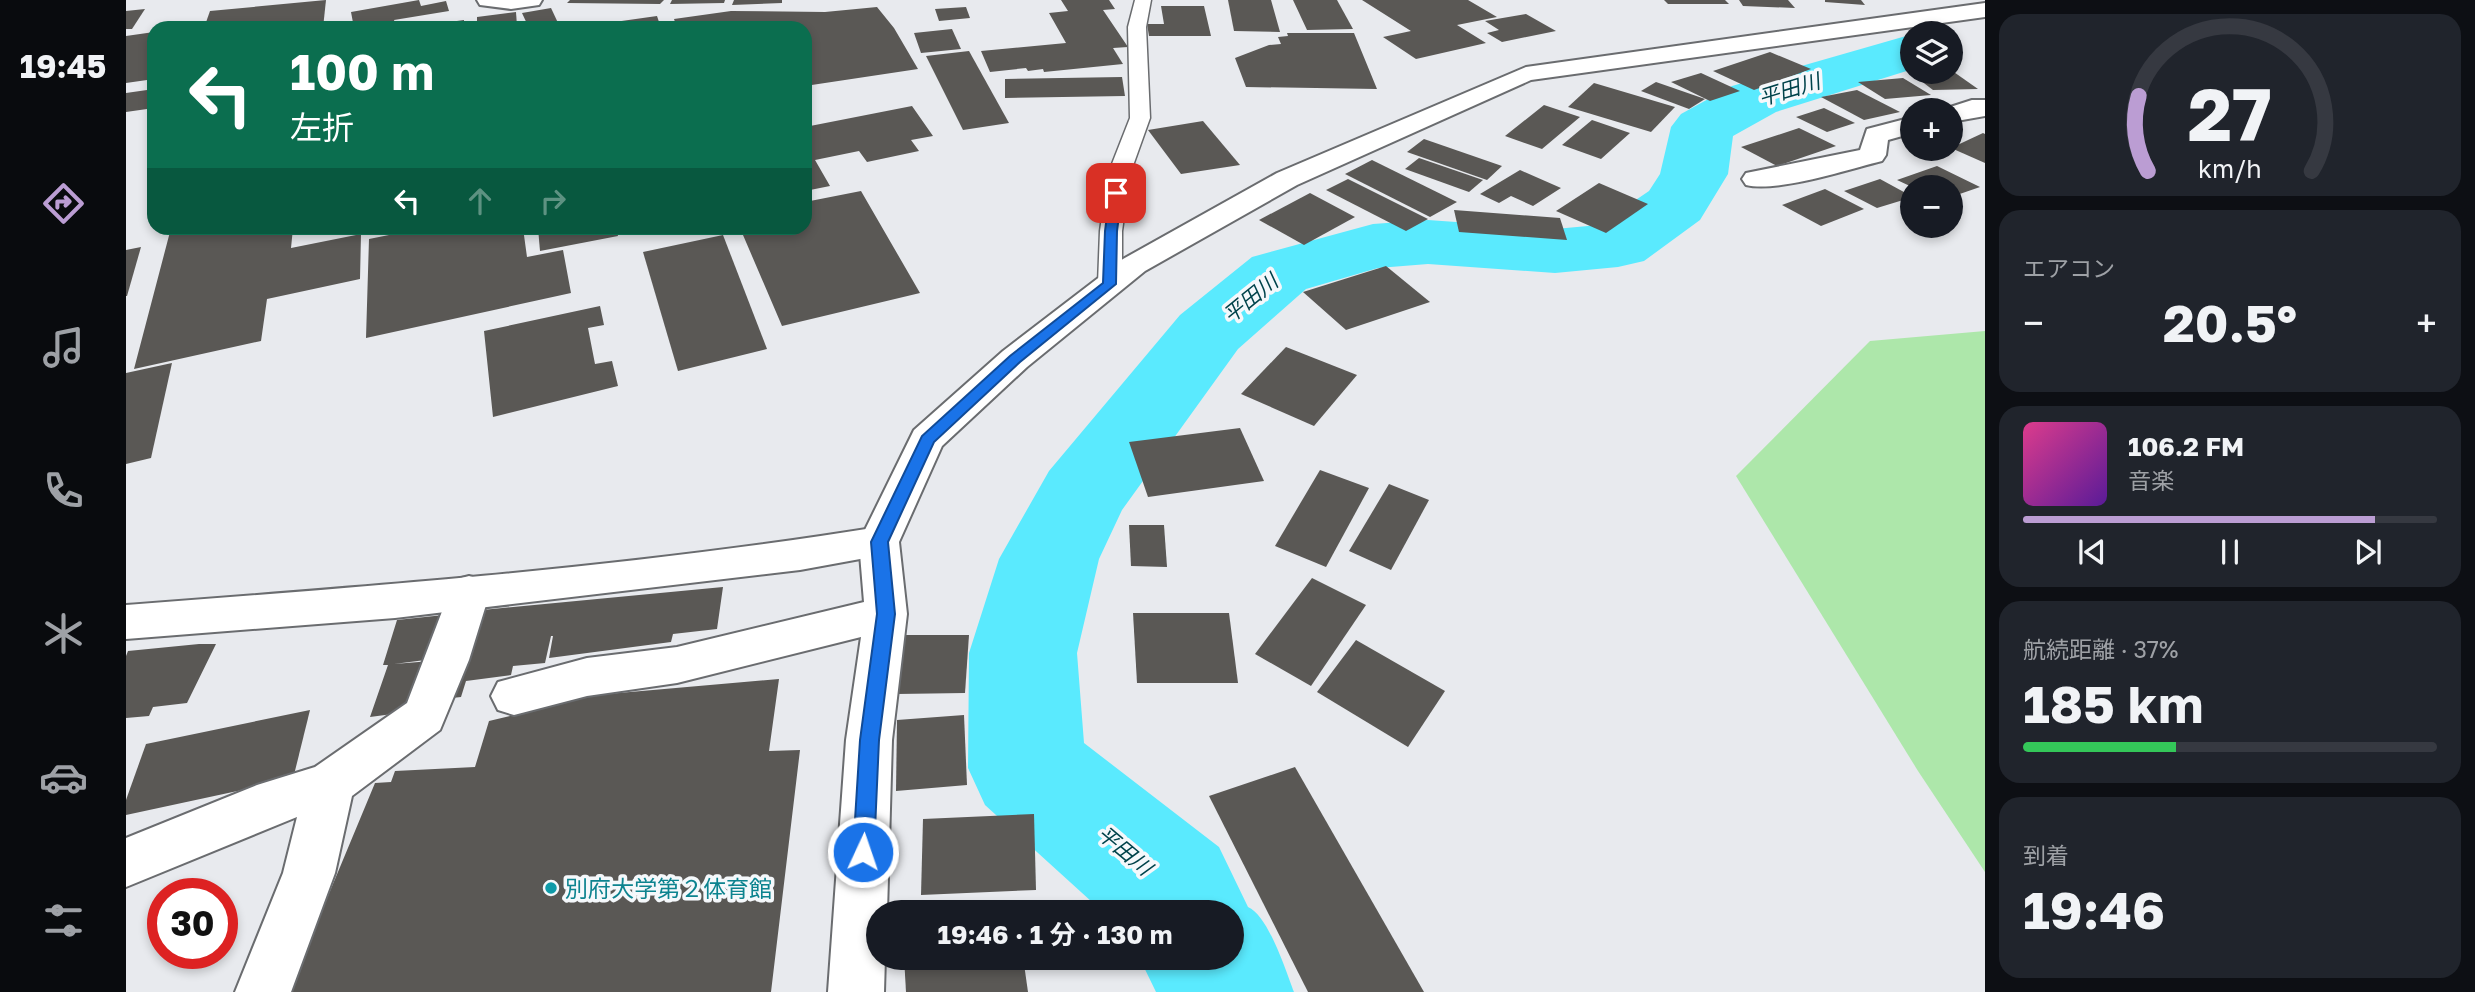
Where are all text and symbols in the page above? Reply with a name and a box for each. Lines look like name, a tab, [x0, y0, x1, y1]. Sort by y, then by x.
map controls	[1900, 21, 1963, 238]
button: layers	[1900, 21, 1963, 84]
text: 100 m	[290, 42, 434, 101]
text: 19:45	[20, 47, 106, 85]
icon: left	[175, 49, 266, 140]
water label: 平田川	[1755, 67, 1825, 111]
text: 27	[2188, 70, 2272, 157]
button: +	[1900, 98, 1963, 161]
text: 左折	[290, 108, 354, 146]
text: km/h	[2198, 153, 2262, 184]
pin	[1086, 163, 1146, 223]
icon: arrive	[1097, 174, 1135, 212]
button: −	[1900, 175, 1963, 238]
icon: directions	[39, 179, 88, 228]
icon: left	[388, 182, 426, 220]
icon: ahead	[461, 182, 499, 220]
icon: right	[534, 182, 572, 220]
text: エアコン	[2023, 254, 2115, 282]
water label: 平田川	[1217, 267, 1284, 328]
text: 20.5°	[2163, 291, 2297, 353]
text: −	[2023, 300, 2044, 345]
text: +	[2416, 300, 2437, 345]
icon: music	[39, 323, 88, 372]
text: 106.2 FM	[2128, 431, 2244, 462]
icon: phone	[39, 466, 88, 515]
text: 音楽	[2128, 466, 2174, 494]
icon: previous	[2073, 533, 2111, 571]
icon: pause	[2211, 533, 2249, 571]
icon: next	[2349, 533, 2387, 571]
icon: climate	[39, 609, 88, 658]
text: 航続距離 · 37%	[2023, 635, 2178, 663]
text: 185 km	[2023, 672, 2203, 734]
icon: car	[39, 753, 88, 802]
position arrow	[826, 815, 900, 889]
water label: 平田川	[1093, 820, 1159, 881]
text: 到着	[2023, 841, 2069, 869]
place label: 別府大学第２体育館	[565, 874, 772, 902]
speed limit sign: 30	[147, 878, 238, 969]
text: 19:46	[2023, 878, 2165, 940]
marker: 別府大学第２体育館	[543, 880, 559, 896]
icon: filters	[39, 896, 88, 945]
text: 19:46 · 1 分 · 130 m	[938, 919, 1172, 950]

